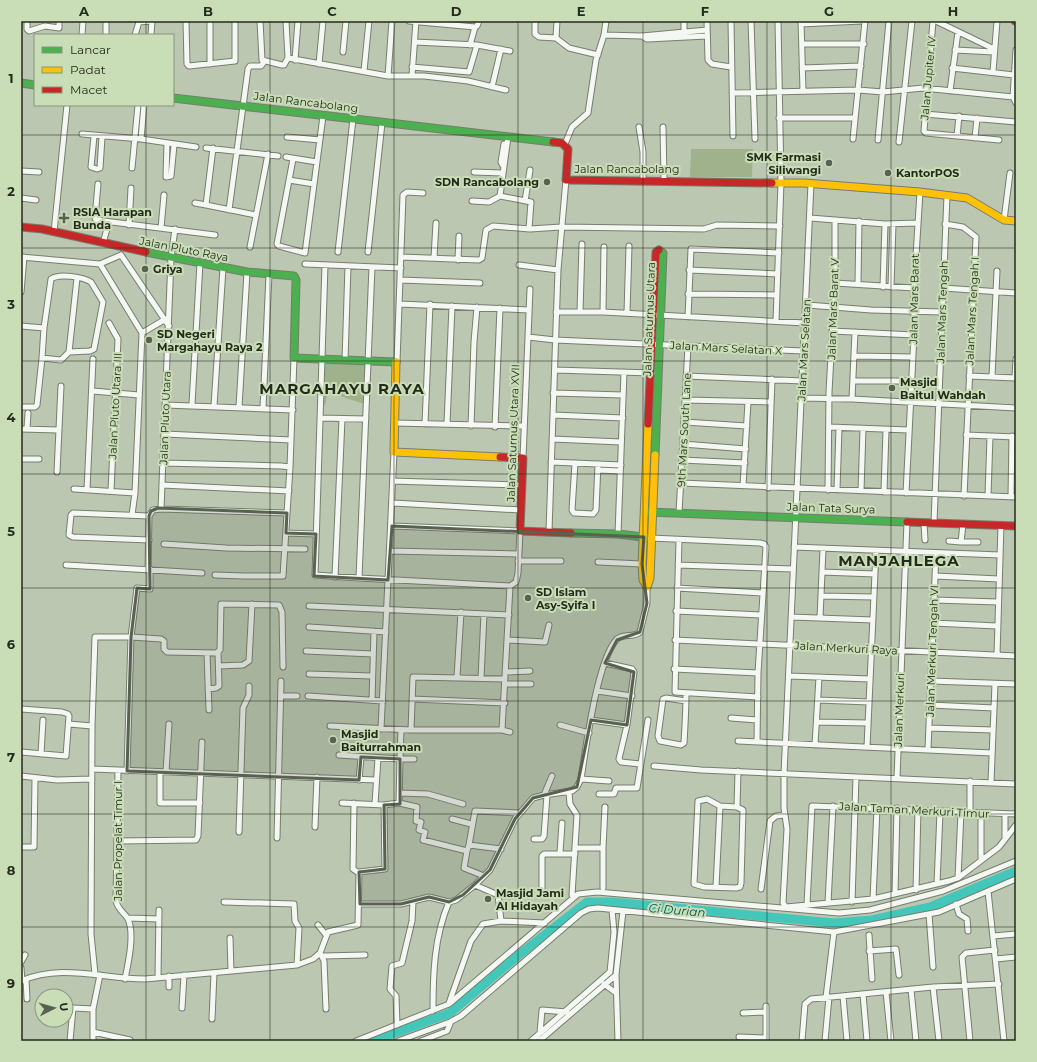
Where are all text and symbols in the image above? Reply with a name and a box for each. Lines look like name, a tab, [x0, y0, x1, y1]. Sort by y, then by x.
text: A	[78, 3, 90, 19]
text: B	[203, 3, 213, 19]
text: C	[327, 3, 337, 19]
text: D	[451, 3, 462, 19]
text: E	[577, 3, 586, 19]
text: F	[701, 3, 709, 19]
text: G	[824, 3, 834, 19]
text: H	[948, 3, 958, 19]
legend	[34, 34, 174, 106]
street label: Jalan Jupiter IV	[917, 35, 939, 121]
text: Lancar	[70, 42, 111, 57]
text: Padat	[70, 62, 106, 77]
text: 1	[8, 70, 14, 86]
text: Macet	[70, 82, 107, 97]
street label: Jalan Rancabolang	[252, 89, 359, 115]
place label: SMK Farmasi Siliwangi	[746, 150, 821, 177]
marker: SMK Farmasi Siliwangi	[824, 158, 834, 168]
street label: Jalan Rancabolang	[573, 162, 680, 176]
place label: KantorPOS	[896, 166, 959, 180]
marker: KantorPOS	[883, 168, 893, 178]
place label: SDN Rancabolang	[435, 175, 539, 189]
marker: SDN Rancabolang	[542, 177, 552, 187]
text: 2	[7, 183, 15, 199]
place label: RSIA Harapan Bunda	[73, 205, 152, 232]
marker: RSIA Harapan Bunda	[58, 212, 70, 224]
street label: Jalan Pluto Raya	[137, 233, 230, 265]
street label: Jalan Mars Barat	[906, 253, 922, 346]
street label: Jalan Mars Tengah I	[962, 256, 982, 367]
street label: Jalan Mars Barat V	[824, 258, 842, 361]
street label: Jalan Mars Tengah	[933, 260, 951, 365]
place label: Griya	[153, 262, 183, 276]
street label: Jalan Saturnus Utara	[640, 262, 658, 377]
marker: Griya	[140, 264, 150, 274]
text: 3	[6, 296, 15, 312]
street label: Jalan Mars Selatan	[794, 298, 814, 403]
place label: SD Negeri Margahayu Raya 2	[157, 327, 263, 354]
marker: SD Negeri Margahayu Raya 2	[144, 335, 154, 345]
street label: Jalan Mars Selatan X	[668, 338, 783, 358]
street label: Jalan Pluto Utara III	[105, 352, 125, 461]
street label: Jalan Saturnus Utara XVII	[504, 364, 522, 503]
street label: Jalan Pluto Utara	[156, 371, 174, 466]
street label: 9th Mars South Lane	[674, 372, 694, 487]
place label: Masjid Baitul Wahdah	[900, 375, 986, 402]
district label: MARGAHAYU RAYA	[259, 379, 425, 398]
marker: Masjid Baitul Wahdah	[887, 383, 897, 393]
text: 4	[7, 409, 16, 425]
street label: Jalan Tata Surya	[785, 499, 876, 517]
text: 5	[7, 523, 15, 539]
district label: MANJAHLEGA	[838, 551, 960, 570]
place label: SD Islam Asy-Syifa I	[535, 585, 595, 612]
street label: Jalan Merkuri Tengah VI	[923, 585, 941, 718]
marker: SD Islam Asy-Syifa I	[523, 593, 533, 603]
text: 6	[7, 636, 16, 652]
street label: Jalan Merkuri Raya	[793, 638, 898, 658]
street label: Jalan Merkuri	[891, 673, 907, 748]
place label: Masjid Baiturrahman	[341, 727, 421, 754]
marker: Masjid Baiturrahman	[328, 735, 338, 745]
text: 7	[7, 749, 15, 765]
street label: Jalan Propelat Timur I	[111, 781, 125, 902]
street label: Jalan Taman Merkuri Timur	[837, 799, 990, 821]
text: 8	[7, 862, 16, 878]
place label: Masjid Jami Al Hidayah	[495, 886, 564, 913]
marker: Masjid Jami Al Hidayah	[483, 894, 493, 904]
water label: Ci Durian	[648, 900, 706, 920]
text: 9	[7, 975, 15, 991]
north arrow	[34, 988, 74, 1028]
text: U	[57, 1002, 71, 1012]

